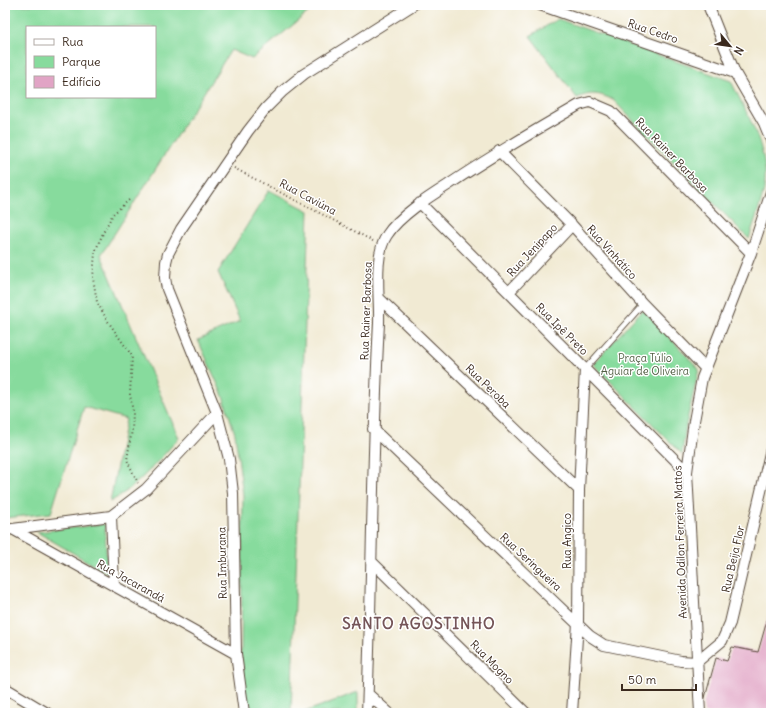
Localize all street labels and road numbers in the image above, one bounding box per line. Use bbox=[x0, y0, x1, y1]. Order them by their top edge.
street label: Rua Cedro bbox=[626, 16, 680, 46]
street label: Rua Rainer Barbosa bbox=[633, 115, 711, 195]
street label: Rua Caviúna bbox=[277, 176, 339, 218]
street label: Rua Jenipapo bbox=[504, 221, 560, 279]
street label: Rua Vinhático bbox=[584, 222, 640, 282]
street label: Rua Rainer Barbosa bbox=[357, 261, 375, 361]
street label: Rua Ipê Preto bbox=[533, 300, 591, 358]
street label: Rua Peroba bbox=[463, 361, 513, 411]
street label: Avenida Odilon Ferreira Mattos bbox=[670, 465, 690, 619]
street label: Rua Angico bbox=[560, 513, 574, 569]
street label: Rua Beija Flor bbox=[718, 524, 748, 594]
street label: Rua Imburana bbox=[214, 527, 230, 599]
street label: Rua Seringueira bbox=[497, 530, 565, 594]
street label: Rua Jacarandá bbox=[95, 557, 167, 605]
street label: Rua Mogno bbox=[467, 637, 517, 687]

